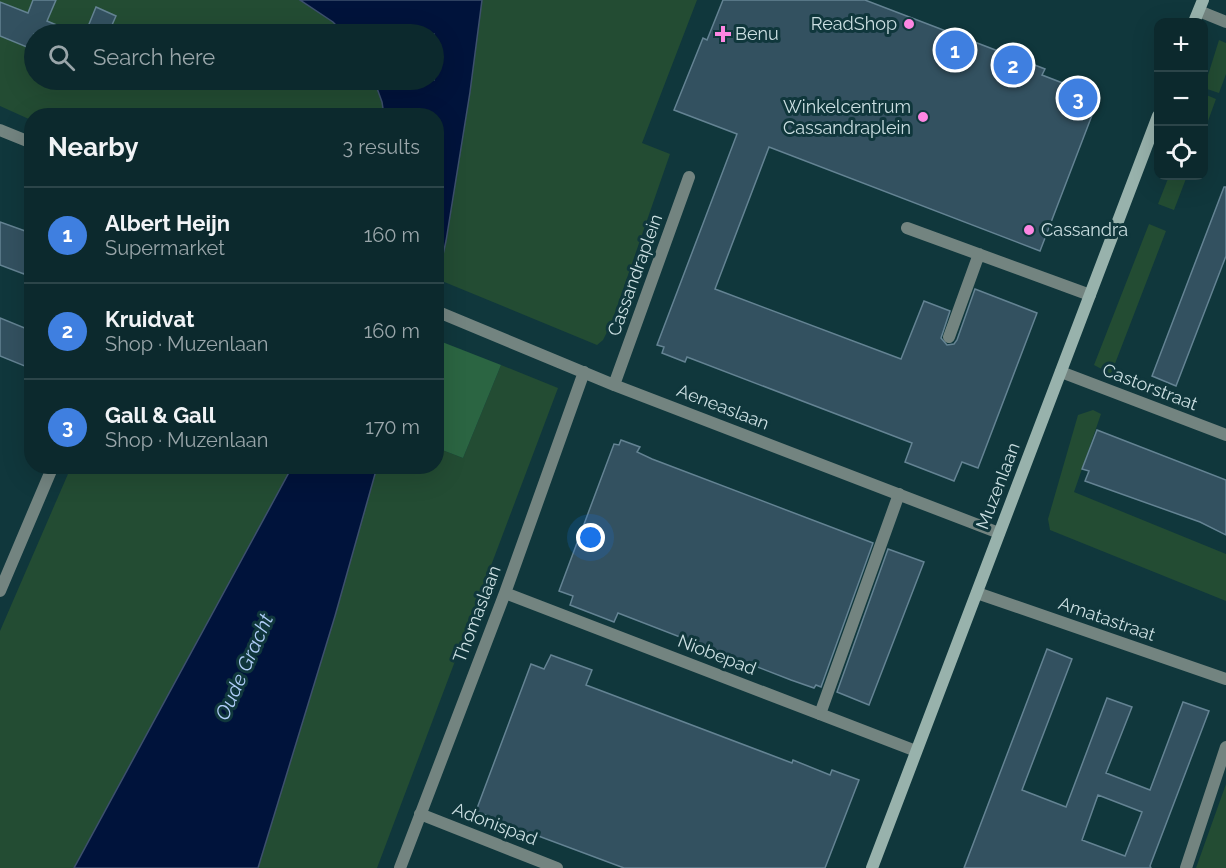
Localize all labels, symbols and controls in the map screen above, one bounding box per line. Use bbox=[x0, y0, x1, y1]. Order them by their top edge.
place label: ReadShop bbox=[811, 13, 897, 34]
marker: ReadShop bbox=[902, 17, 916, 31]
map controls bbox=[1154, 18, 1208, 180]
button: + bbox=[1154, 18, 1208, 72]
place label: Benu bbox=[735, 23, 779, 44]
search box bbox=[24, 24, 444, 90]
marker: Benu bbox=[716, 27, 730, 41]
pin: 1 bbox=[936, 28, 974, 72]
icon: search bbox=[45, 41, 78, 74]
pin: 2 bbox=[994, 42, 1032, 88]
text: Search here bbox=[93, 44, 215, 70]
button: − bbox=[1154, 72, 1208, 126]
pin: 3 bbox=[1058, 76, 1098, 120]
place label: Winkelcentrum Cassandraplein bbox=[783, 96, 911, 138]
marker: Winkelcentrum Cassandraplein bbox=[916, 110, 930, 124]
button: locate bbox=[1154, 126, 1208, 180]
text: Nearby bbox=[48, 132, 138, 162]
text: 3 results bbox=[342, 135, 420, 159]
text: Albert Heijn bbox=[105, 210, 230, 236]
street label: Cassandraplein bbox=[603, 211, 666, 339]
place label: Cassandra bbox=[1041, 219, 1128, 240]
text: 1 bbox=[63, 223, 72, 247]
text: 160 m bbox=[364, 223, 420, 247]
marker: Cassandra bbox=[1022, 223, 1036, 237]
text: Supermarket bbox=[105, 236, 225, 260]
text: Kruidvat bbox=[105, 306, 194, 332]
text: 2 bbox=[62, 319, 73, 343]
text: 160 m bbox=[364, 319, 420, 343]
text: Shop · Muzenlaan bbox=[105, 332, 268, 356]
street label: Castorstraat bbox=[1100, 359, 1201, 414]
street label: Aeneaslaan bbox=[674, 379, 772, 434]
text: Gall & Gall bbox=[105, 402, 216, 428]
text: 3 bbox=[62, 415, 73, 439]
text: 170 m bbox=[365, 415, 420, 439]
text: Shop · Muzenlaan bbox=[105, 428, 268, 452]
street label: Muzenlaan bbox=[971, 439, 1024, 532]
your location bbox=[576, 523, 605, 552]
street label: Thomaslaan bbox=[448, 562, 505, 665]
street label: Amatastraat bbox=[1056, 592, 1158, 645]
water label: Oude Gracht bbox=[210, 610, 278, 724]
street label: Niobepad bbox=[675, 630, 759, 679]
street label: Adonispad bbox=[450, 798, 541, 849]

